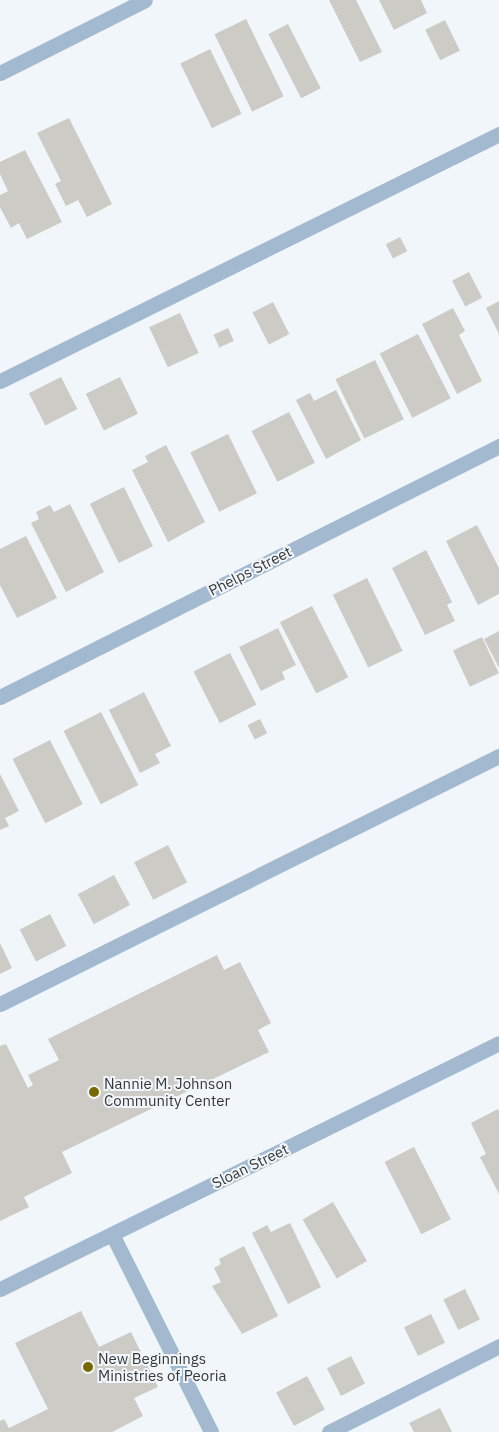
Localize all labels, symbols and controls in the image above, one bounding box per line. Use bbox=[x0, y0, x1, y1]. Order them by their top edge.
street label: Phelps Street bbox=[206, 542, 294, 600]
place label: Nannie M. Johnson Community Center bbox=[104, 1074, 232, 1109]
marker: Nannie M. Johnson Community Center bbox=[88, 1086, 100, 1098]
street label: Sloan Street bbox=[209, 1140, 291, 1192]
place label: New Beginnings Ministries of Peoria bbox=[98, 1349, 226, 1384]
marker: New Beginnings Ministries of Peoria bbox=[82, 1361, 94, 1373]

